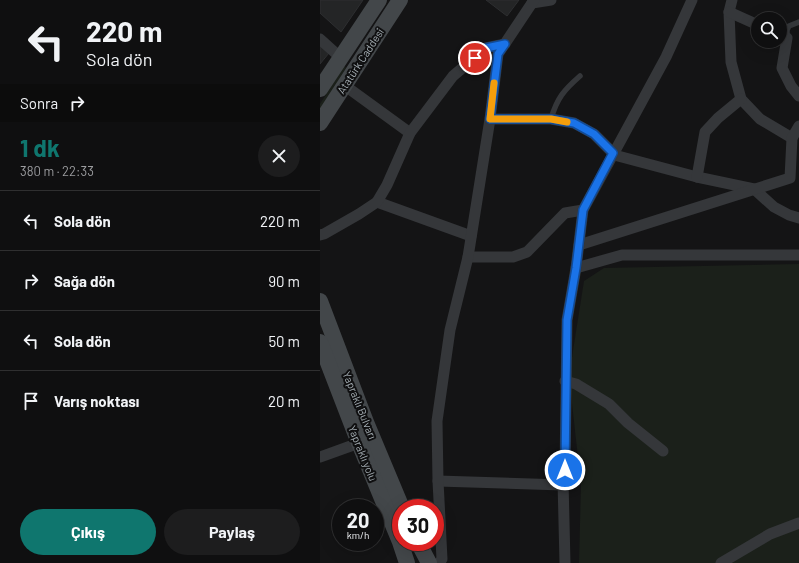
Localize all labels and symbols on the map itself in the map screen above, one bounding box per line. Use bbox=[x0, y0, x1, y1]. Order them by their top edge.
street label: Atatürk Caddesi bbox=[334, 26, 386, 96]
pin bbox=[458, 41, 492, 75]
street label: Yapraklı Bulvarı bbox=[341, 369, 379, 441]
street label: Yapraklı yolu bbox=[346, 423, 380, 483]
position arrow bbox=[544, 449, 586, 491]
speed limit sign: 30 bbox=[392, 499, 444, 551]

